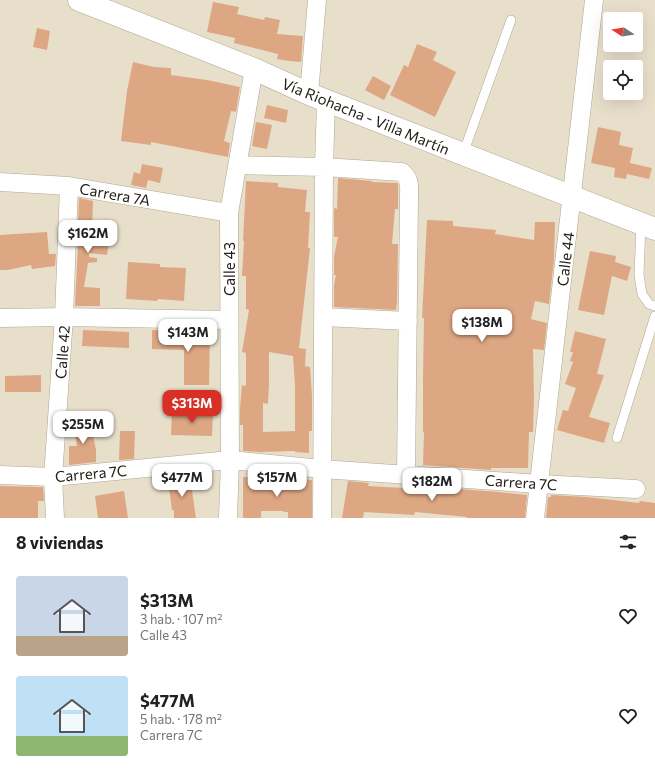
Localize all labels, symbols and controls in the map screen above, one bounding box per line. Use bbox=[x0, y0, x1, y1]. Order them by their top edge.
north arrow bbox=[603, 12, 643, 52]
map controls bbox=[603, 12, 643, 100]
button: locate bbox=[603, 60, 643, 100]
street label: Vía Riohacha - Villa Martín bbox=[280, 74, 452, 158]
street label: Carrera 7A bbox=[78, 179, 152, 209]
pin: $162M bbox=[60, 220, 116, 254]
text: $162M bbox=[67, 225, 109, 241]
street label: Calle 44 bbox=[553, 231, 577, 287]
street label: Calle 43 bbox=[220, 242, 238, 296]
pin: $138M bbox=[454, 309, 510, 343]
text: $138M bbox=[461, 314, 503, 330]
pin: $143M bbox=[160, 319, 216, 353]
text: $143M bbox=[167, 324, 209, 340]
street label: Calle 42 bbox=[51, 325, 73, 379]
pin: $313M bbox=[164, 390, 220, 424]
text: $313M bbox=[171, 395, 213, 411]
pin: $255M bbox=[55, 411, 111, 445]
text: $255M bbox=[62, 416, 104, 432]
street label: Carrera 7C bbox=[54, 461, 128, 485]
pin: $477M bbox=[154, 464, 210, 498]
pin: $157M bbox=[249, 464, 305, 498]
pin: $182M bbox=[404, 468, 460, 502]
text: $477M bbox=[161, 469, 203, 485]
text: $157M bbox=[257, 469, 297, 485]
street label: Carrera 7C bbox=[484, 470, 558, 494]
text: $182M bbox=[411, 473, 453, 489]
icon: filters bbox=[617, 531, 639, 553]
text: 8 viviendas bbox=[16, 532, 103, 553]
text: $313M bbox=[140, 590, 194, 611]
icon: home bbox=[48, 592, 96, 640]
icon: heart bbox=[617, 605, 639, 627]
text: 3 hab. · 107 m² bbox=[140, 611, 223, 627]
text: Calle 43 bbox=[140, 627, 187, 643]
text: $477M bbox=[140, 690, 195, 711]
icon: home bbox=[48, 692, 96, 740]
icon: heart bbox=[617, 705, 639, 727]
text: 5 hab. · 178 m² bbox=[140, 711, 222, 727]
text: Carrera 7C bbox=[140, 727, 203, 743]

